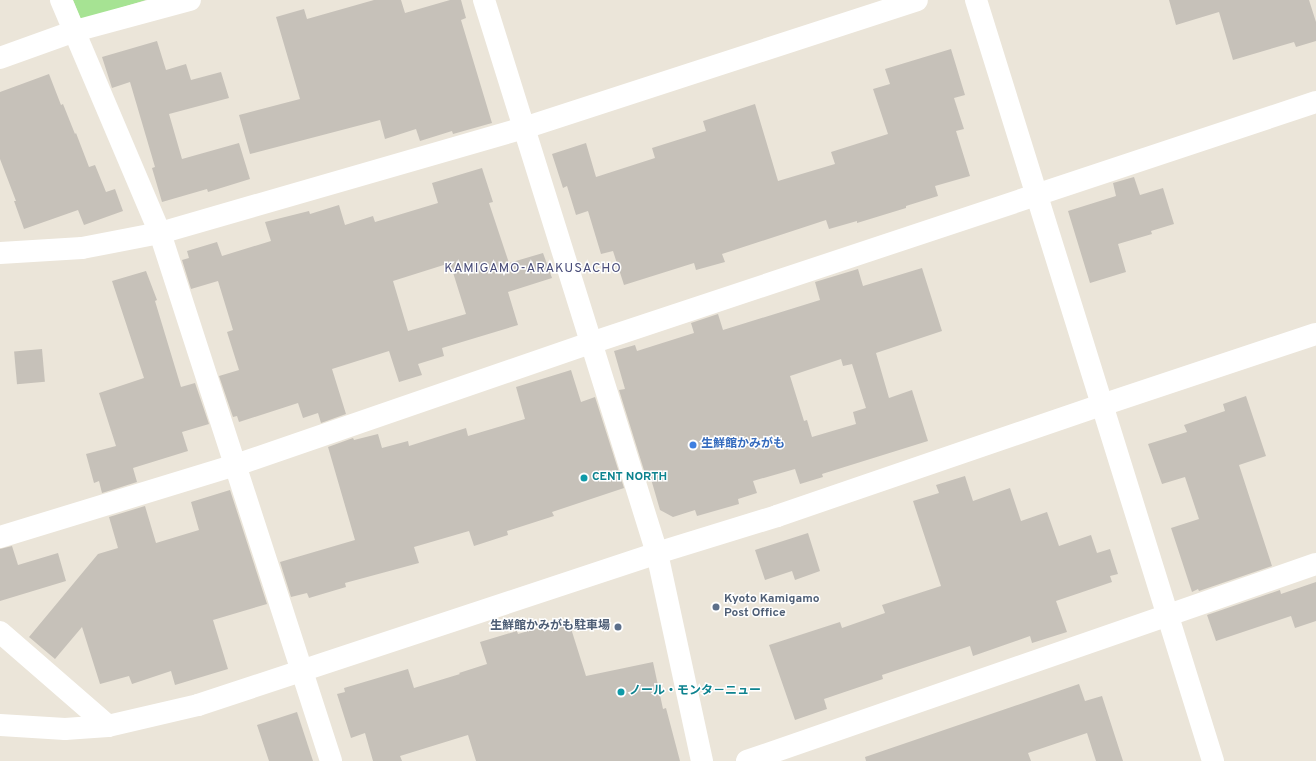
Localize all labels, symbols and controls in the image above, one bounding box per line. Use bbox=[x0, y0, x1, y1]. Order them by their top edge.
district label: KAMIGAMO-ARAKUSACHO bbox=[444, 261, 622, 277]
place label: 生鮮館かみがも bbox=[701, 438, 785, 452]
marker: 生鮮館かみがも bbox=[688, 440, 698, 450]
place label: CENT NORTH bbox=[592, 471, 667, 485]
marker: CENT NORTH bbox=[579, 473, 589, 483]
place label: Kyoto Kamigamo Post Office bbox=[724, 593, 820, 621]
marker: Kyoto Kamigamo Post Office bbox=[711, 602, 721, 612]
place label: 生鮮館かみがも駐車場 bbox=[490, 620, 610, 634]
marker: 生鮮館かみがも駐車場 bbox=[613, 622, 623, 632]
place label: ノール・モンタ－ニュー bbox=[629, 685, 761, 699]
marker: ノール・モンタ－ニュー bbox=[616, 687, 626, 697]

